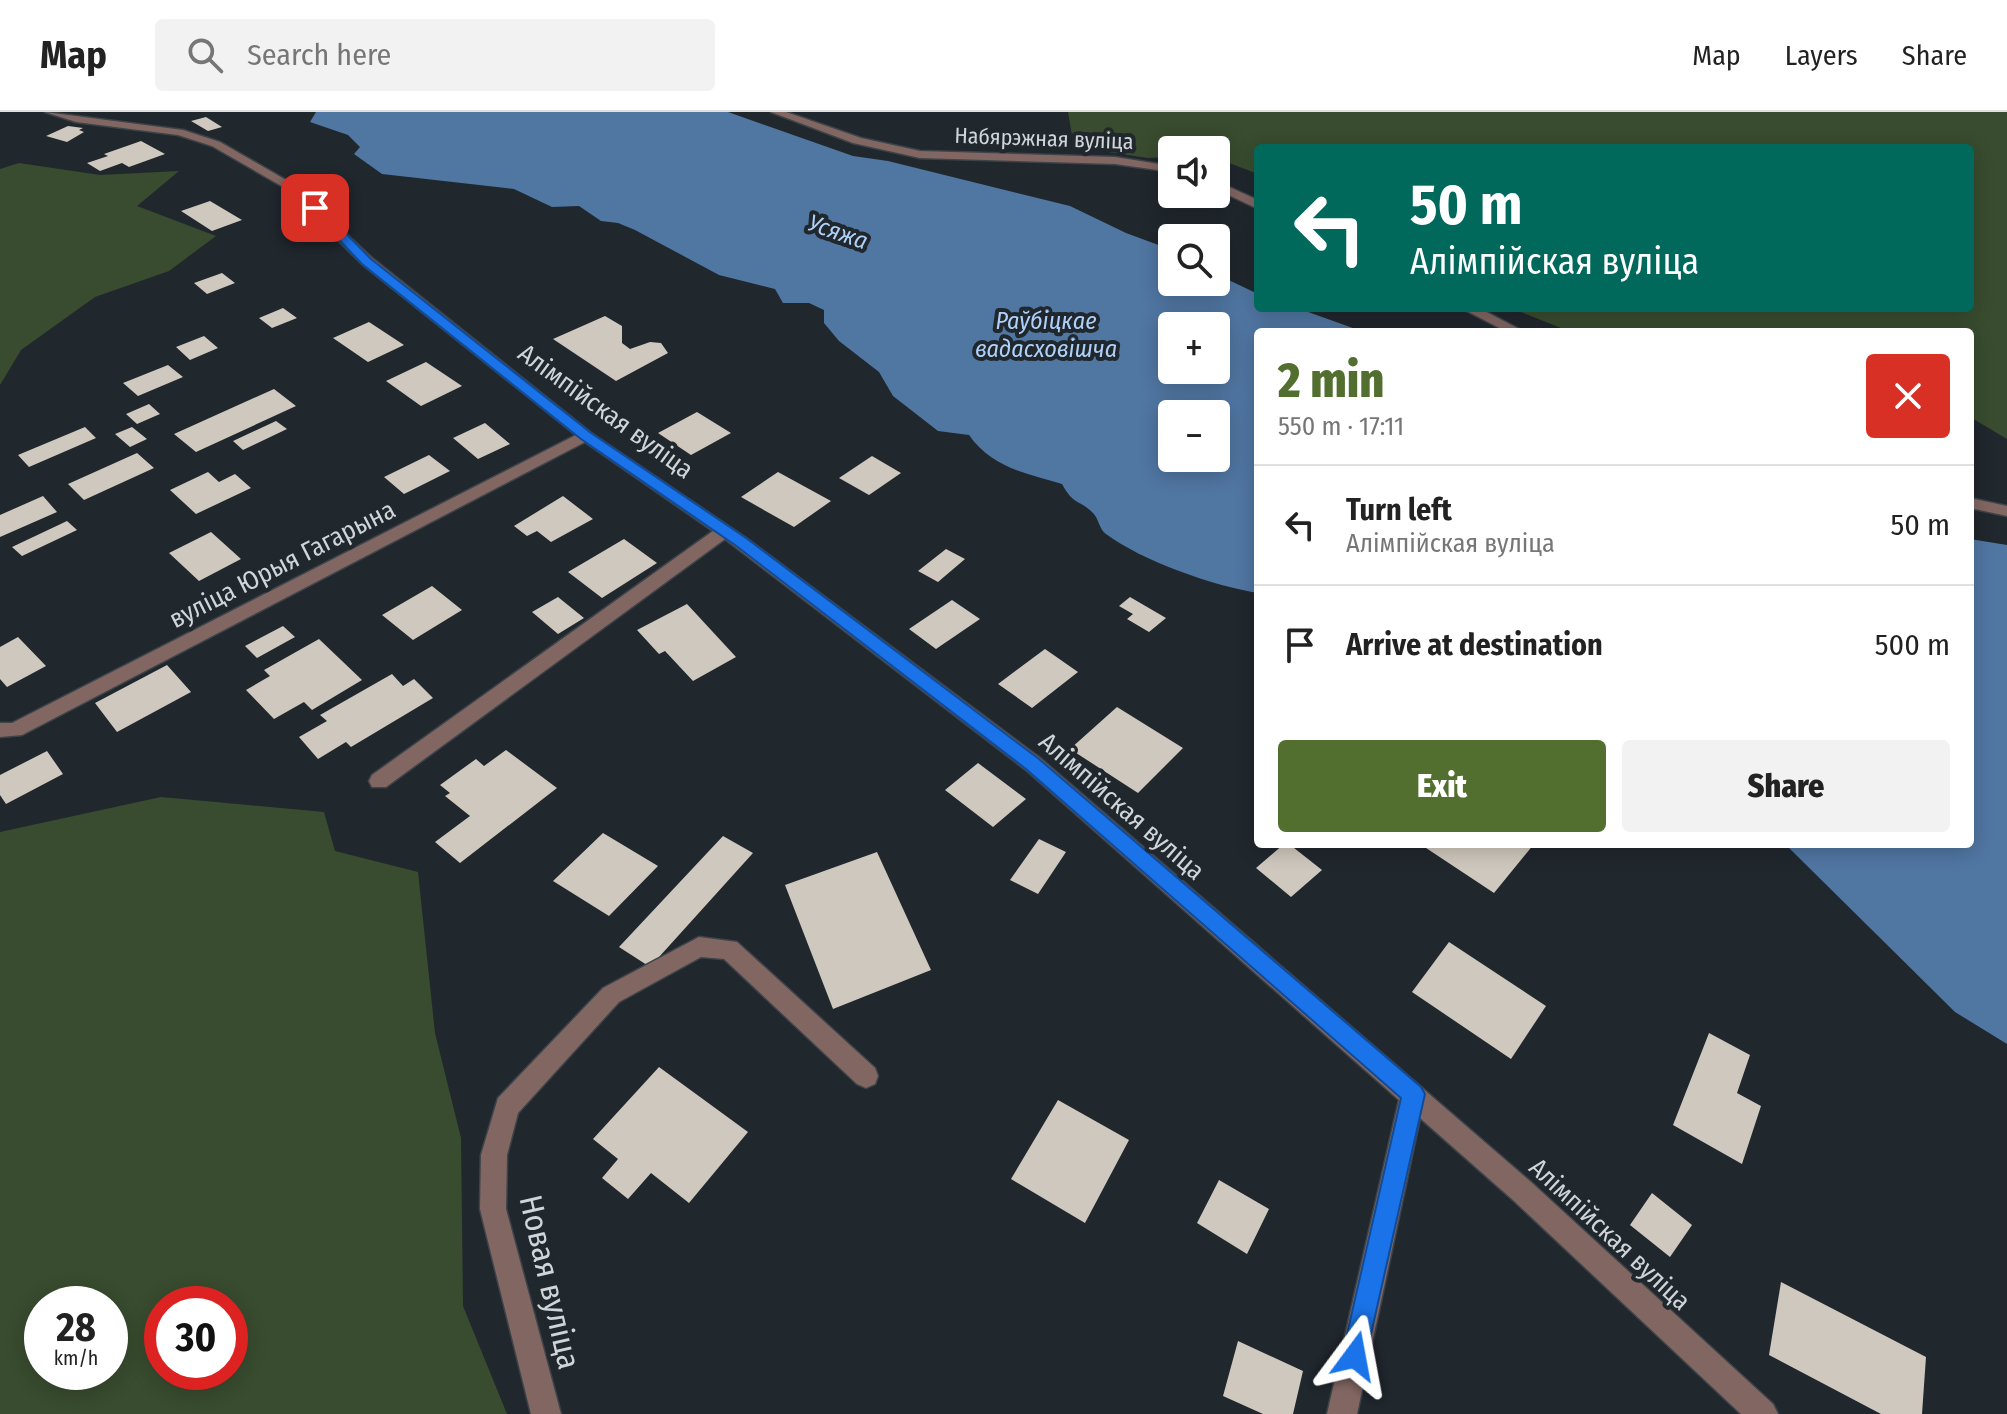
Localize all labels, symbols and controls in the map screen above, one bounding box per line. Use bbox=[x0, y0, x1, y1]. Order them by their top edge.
search box bbox=[155, 19, 715, 91]
text: Map bbox=[40, 32, 107, 78]
icon: search bbox=[183, 33, 227, 77]
text: Search here bbox=[247, 37, 391, 73]
text: Map bbox=[1692, 39, 1741, 72]
text: Layers bbox=[1785, 39, 1858, 72]
text: Share bbox=[1902, 39, 1967, 72]
street label: Набярэжная вуліца bbox=[954, 122, 1134, 155]
map controls bbox=[1158, 136, 1230, 472]
button: sound bbox=[1158, 136, 1230, 208]
text: 50 m bbox=[1410, 172, 1522, 239]
pin bbox=[281, 174, 349, 242]
icon: left bbox=[1278, 176, 1382, 280]
icon: arrive bbox=[293, 186, 337, 230]
water label: Усяжа bbox=[804, 209, 872, 255]
button: search bbox=[1158, 224, 1230, 296]
text: Алімпійская вуліца bbox=[1410, 240, 1699, 284]
water label: Раўбіцкае вадасховішча bbox=[975, 307, 1117, 363]
button: + bbox=[1158, 312, 1230, 384]
street label: Алімпійская вуліца bbox=[512, 337, 699, 485]
text: 2 min bbox=[1278, 352, 1384, 410]
button: close bbox=[1866, 354, 1950, 438]
button: − bbox=[1158, 400, 1230, 472]
text: 550 m · 17:11 bbox=[1278, 411, 1404, 442]
text: Turn left bbox=[1346, 492, 1452, 528]
street label: вуліца Юрыя Гагарына bbox=[164, 494, 400, 635]
icon: left bbox=[1278, 503, 1322, 547]
text: 50 m bbox=[1890, 507, 1950, 543]
text: Алімпійская вуліца bbox=[1346, 528, 1555, 559]
icon: arrive bbox=[1278, 623, 1322, 667]
text: Arrive at destination bbox=[1346, 627, 1603, 663]
text: 500 m bbox=[1875, 627, 1950, 663]
street label: Алімпійская вуліца bbox=[1033, 726, 1211, 887]
button: Exit bbox=[1278, 740, 1606, 832]
button: Share bbox=[1622, 740, 1950, 832]
street label: Алімпійская вуліца bbox=[1523, 1152, 1697, 1317]
street label: Новая вуліца bbox=[511, 1191, 589, 1373]
speed limit sign: 30 bbox=[144, 1286, 248, 1390]
text: 28 bbox=[56, 1304, 96, 1352]
position arrow bbox=[1313, 1314, 1397, 1398]
text: km/h bbox=[54, 1346, 98, 1370]

